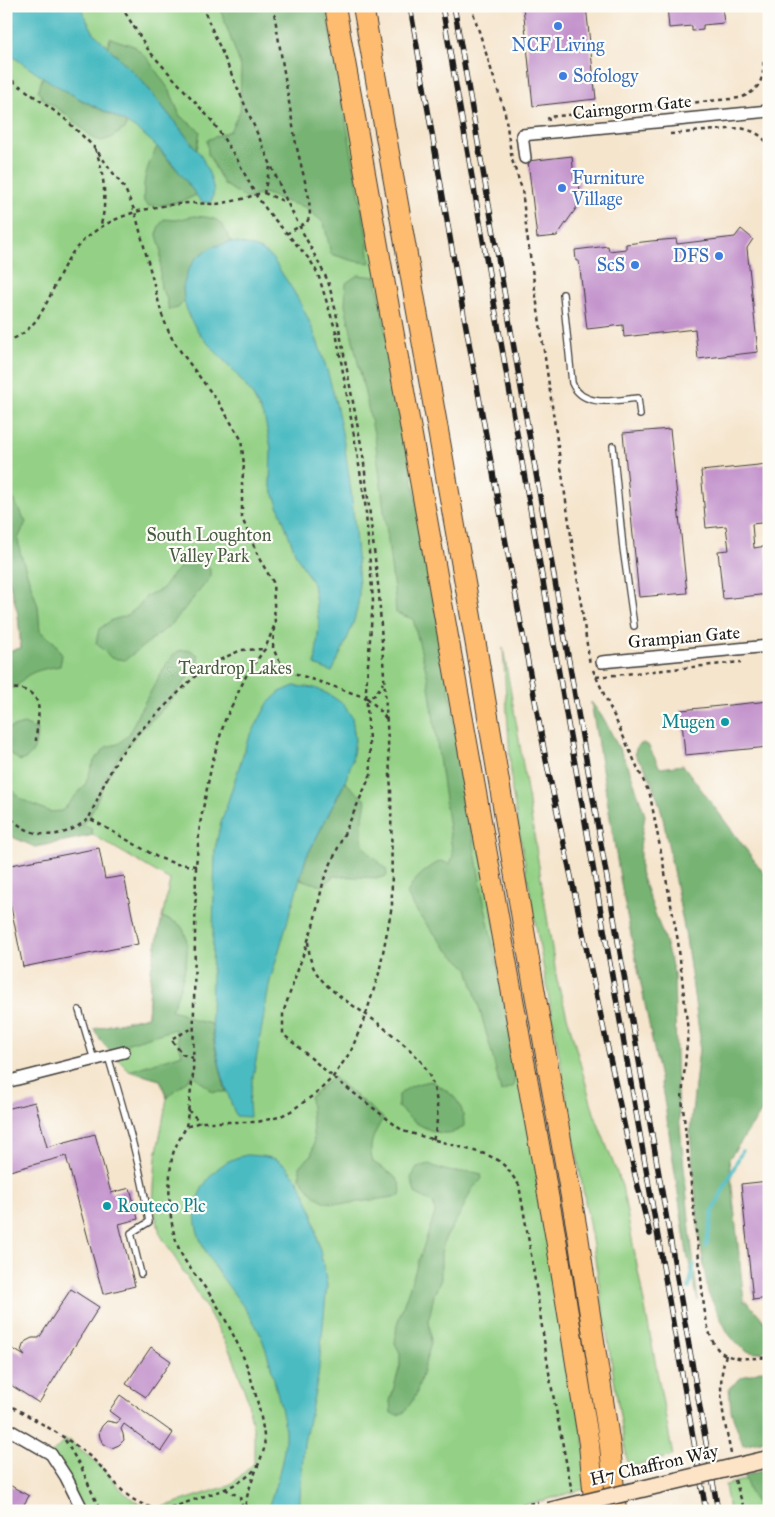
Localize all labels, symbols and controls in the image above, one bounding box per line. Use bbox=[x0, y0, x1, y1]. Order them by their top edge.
marker: NCF Living bbox=[552, 20, 564, 32]
place label: NCF Living bbox=[512, 34, 605, 57]
place label: Sofology bbox=[573, 65, 639, 88]
marker: Sofology bbox=[557, 70, 569, 82]
street label: Cairngorm Gate bbox=[572, 90, 693, 125]
place label: Furniture Village bbox=[571, 167, 645, 211]
marker: Furniture Village bbox=[556, 182, 568, 194]
place label: DFS bbox=[673, 245, 709, 267]
marker: DFS bbox=[713, 250, 725, 262]
place label: ScS bbox=[597, 254, 625, 276]
marker: ScS bbox=[629, 259, 641, 271]
park label: South Loughton Valley Park bbox=[146, 524, 272, 567]
street label: Grampian Gate bbox=[627, 621, 741, 653]
park label: Teardrop Lakes bbox=[178, 657, 292, 679]
place label: Mugen bbox=[661, 711, 715, 734]
marker: Mugen bbox=[719, 716, 731, 728]
place label: Routeco Plc bbox=[117, 1195, 206, 1217]
marker: Routeco Plc bbox=[101, 1200, 113, 1212]
street label: H7 Chaffron Way bbox=[588, 1439, 721, 1490]

